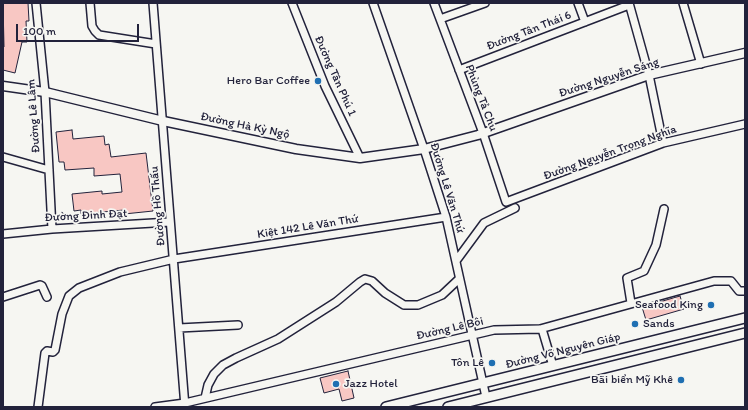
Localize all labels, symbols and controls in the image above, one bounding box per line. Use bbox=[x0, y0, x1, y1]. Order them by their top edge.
street label: Đường Tân Thái 6 bbox=[484, 8, 574, 54]
scale bar bbox=[18, 16, 141, 42]
text: 100 m bbox=[23, 24, 56, 38]
street label: Đường Tân Phú 1 bbox=[311, 34, 359, 118]
street label: Đường Nguyễn Sáng bbox=[557, 55, 661, 101]
street label: Phùng Tả Chu bbox=[462, 63, 500, 133]
place label: Hero Bar Coffee bbox=[227, 74, 310, 88]
marker: Hero Bar Coffee bbox=[313, 76, 323, 86]
street label: Đường Lê Lâm bbox=[24, 79, 44, 153]
street label: Đường Hà Kỳ Ngộ bbox=[199, 110, 291, 142]
street label: Đường Nguyễn Trọng Nghĩa bbox=[542, 122, 678, 184]
street label: Đường Lê Văn Thứ bbox=[426, 141, 468, 235]
street label: Đường Hồ Thấu bbox=[147, 165, 169, 247]
street label: Đường Đinh Đạt bbox=[44, 207, 128, 225]
street label: Kiệt 142 Lê Văn Thứ bbox=[256, 212, 360, 242]
place label: Seafood King bbox=[635, 298, 703, 312]
marker: Seafood King bbox=[706, 300, 716, 310]
street label: Đường Lê Bôi bbox=[415, 314, 485, 344]
place label: Sands bbox=[643, 317, 675, 331]
marker: Sands bbox=[630, 319, 640, 329]
street label: Đường Võ Nguyên Giáp bbox=[504, 330, 622, 372]
place label: Tôn Lê bbox=[451, 356, 484, 370]
marker: Tôn Lê bbox=[487, 358, 497, 368]
place label: Bãi biển Mỹ Khê bbox=[591, 373, 673, 387]
marker: Bãi biển Mỹ Khê bbox=[676, 375, 686, 385]
place label: Jazz Hotel bbox=[344, 377, 398, 391]
marker: Jazz Hotel bbox=[331, 379, 341, 389]

